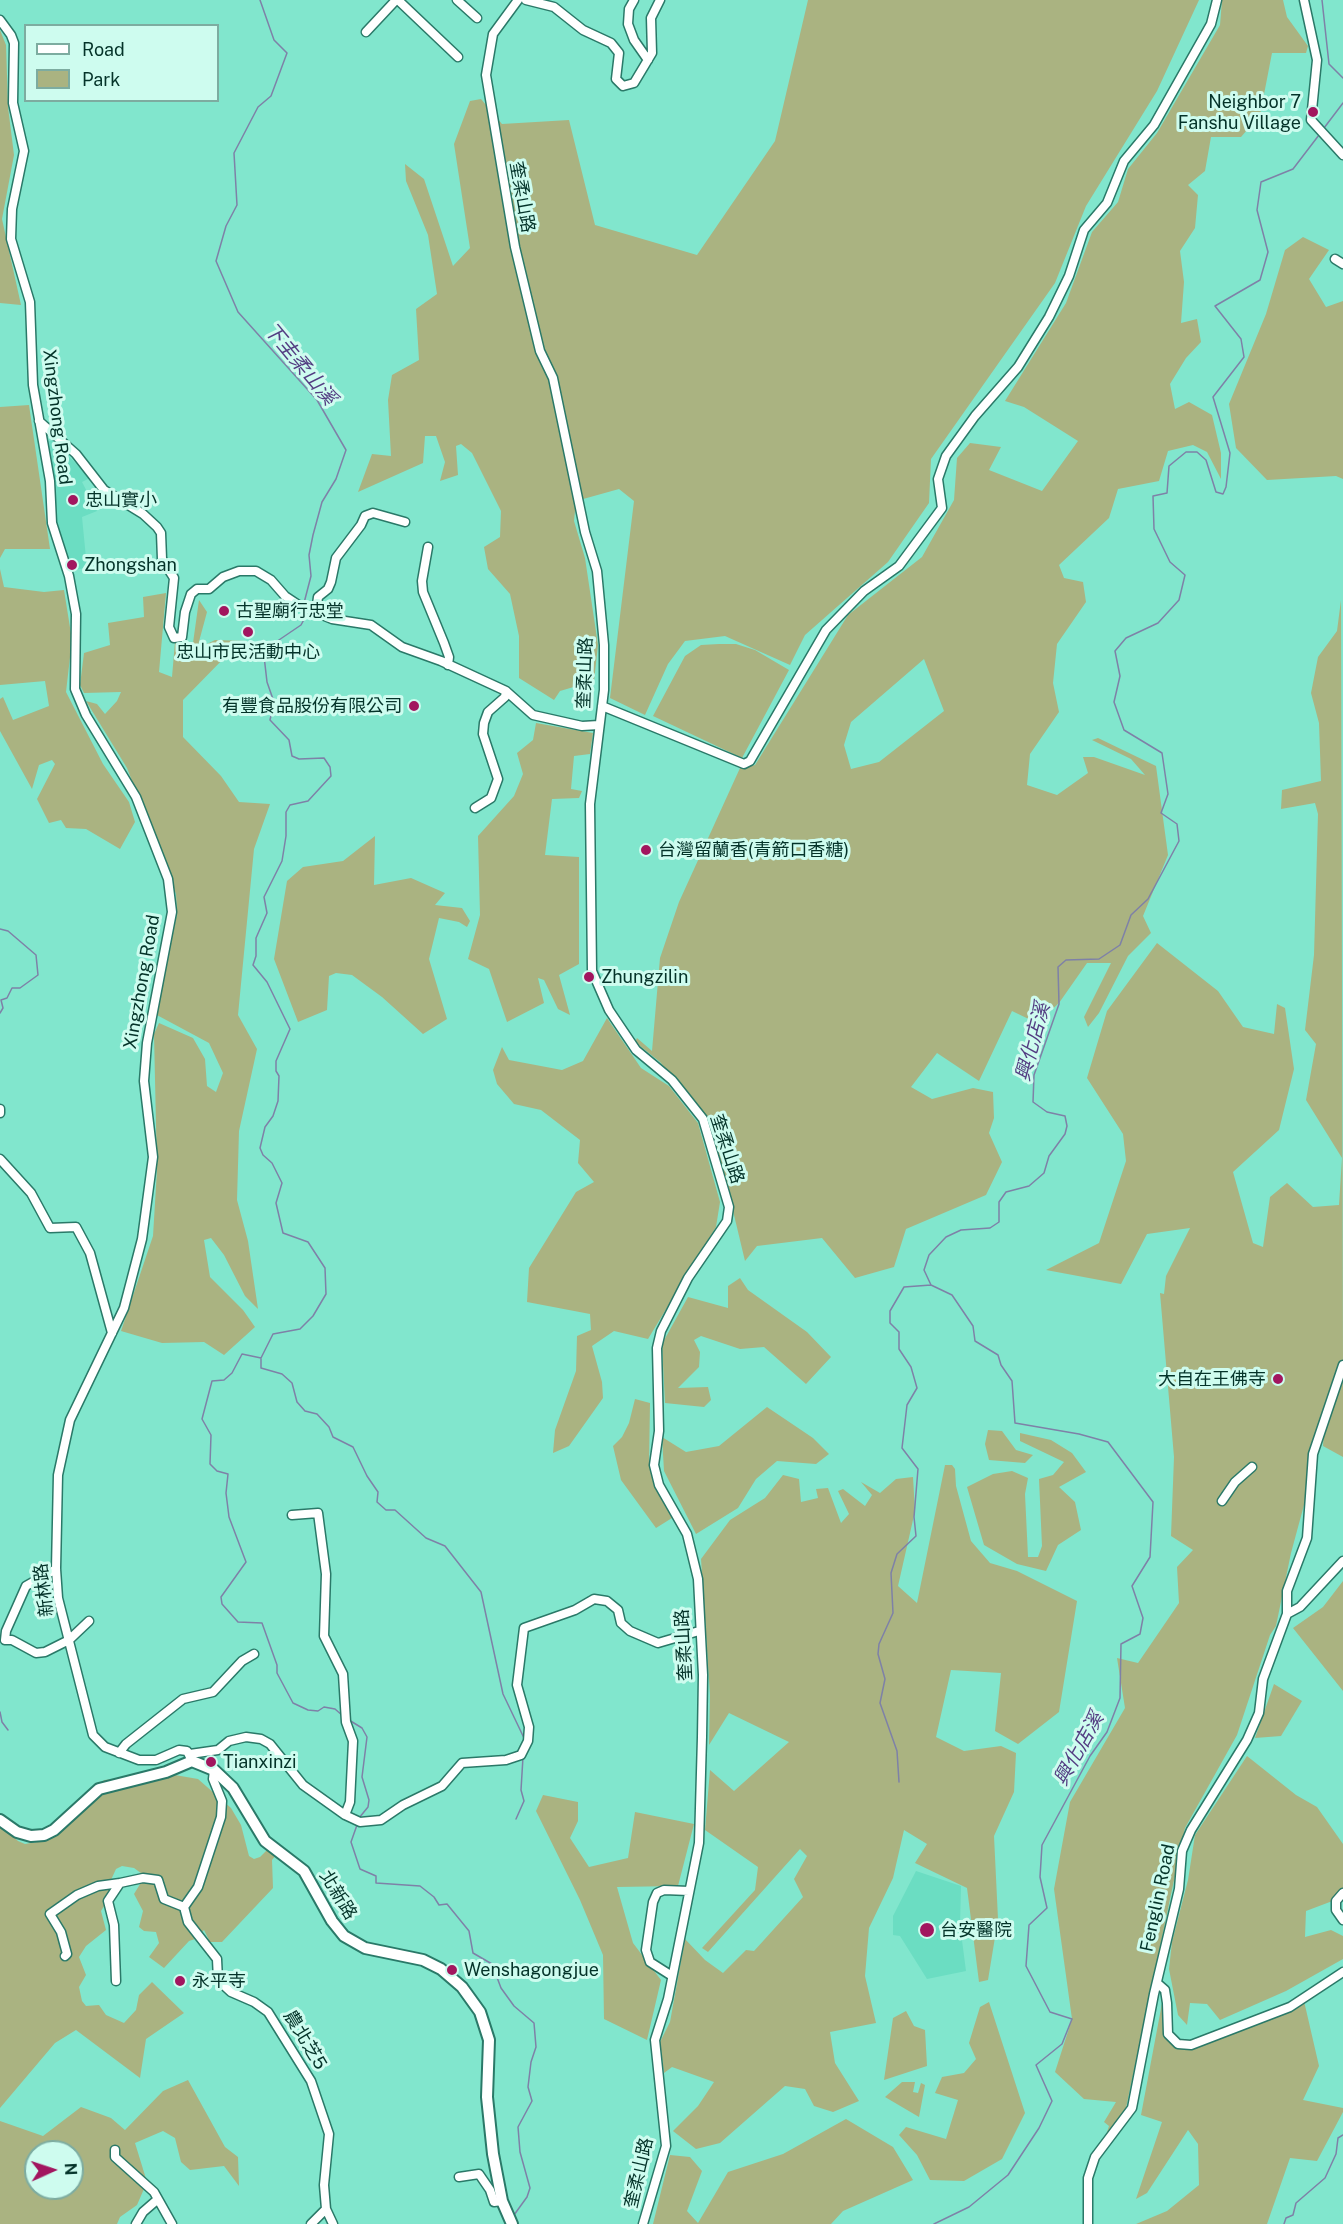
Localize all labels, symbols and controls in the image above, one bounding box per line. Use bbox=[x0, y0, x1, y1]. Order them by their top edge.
legend bbox=[24, 24, 219, 102]
text: Road bbox=[82, 39, 125, 60]
text: Park bbox=[82, 69, 120, 90]
place label: Neighbor 7 Fanshu Village bbox=[1178, 91, 1301, 134]
marker: Neighbor 7 Fanshu Village bbox=[1306, 105, 1320, 119]
street label: 奎柔山路 bbox=[505, 160, 539, 234]
water label: 下圭柔山溪 bbox=[259, 318, 341, 410]
street label: Xingzhong Road bbox=[38, 348, 76, 486]
place label: 忠山實小 bbox=[85, 489, 157, 511]
marker: 忠山實小 bbox=[66, 493, 80, 507]
place label: Zhongshan bbox=[84, 554, 177, 576]
marker: Zhongshan bbox=[65, 558, 79, 572]
place label: 古聖廟行忠堂 bbox=[236, 600, 344, 622]
marker: 古聖廟行忠堂 bbox=[217, 604, 231, 618]
marker: 忠山市民活動中心 bbox=[241, 625, 255, 639]
street label: 奎柔山路 bbox=[573, 637, 597, 709]
place label: 忠山市民活動中心 bbox=[176, 641, 320, 663]
place label: 有豐食品股份有限公司 bbox=[222, 695, 402, 717]
marker: 有豐食品股份有限公司 bbox=[407, 699, 421, 713]
place label: 台灣留蘭香(青箭口香糖) bbox=[658, 839, 849, 861]
marker: 台灣留蘭香(青箭口香糖) bbox=[639, 843, 653, 857]
street label: Xingzhong Road bbox=[120, 913, 164, 1051]
place label: Zhungzilin bbox=[601, 966, 688, 988]
marker: Zhungzilin bbox=[582, 970, 596, 984]
water label: 興化店溪 bbox=[1011, 1000, 1055, 1084]
street label: 奎柔山路 bbox=[706, 1111, 748, 1187]
place label: 大自在王佛寺 bbox=[1158, 1368, 1266, 1390]
marker: 大自在王佛寺 bbox=[1271, 1372, 1285, 1386]
street label: 新林路 bbox=[30, 1562, 58, 1618]
street label: 奎柔山路 bbox=[671, 1608, 697, 1682]
water label: 興化店溪 bbox=[1049, 1708, 1109, 1790]
place label: Tianxinzi bbox=[223, 1751, 296, 1773]
marker: Tianxinzi bbox=[204, 1755, 218, 1769]
street label: Fenglin Road bbox=[1136, 1842, 1180, 1954]
street label: 北新路 bbox=[315, 1866, 361, 1924]
place label: 台安醫院 bbox=[940, 1919, 1012, 1941]
marker: 台安醫院 bbox=[918, 1921, 936, 1939]
place label: Wenshagongjue bbox=[464, 1959, 599, 1981]
marker: Wenshagongjue bbox=[445, 1963, 459, 1977]
place label: 永平寺 bbox=[192, 1970, 246, 1992]
marker: 永平寺 bbox=[173, 1974, 187, 1988]
street label: 農北芝5 bbox=[279, 2006, 331, 2074]
street label: 奎柔山路 bbox=[620, 2135, 658, 2211]
north arrow bbox=[24, 2140, 84, 2200]
text: N bbox=[61, 2162, 80, 2176]

